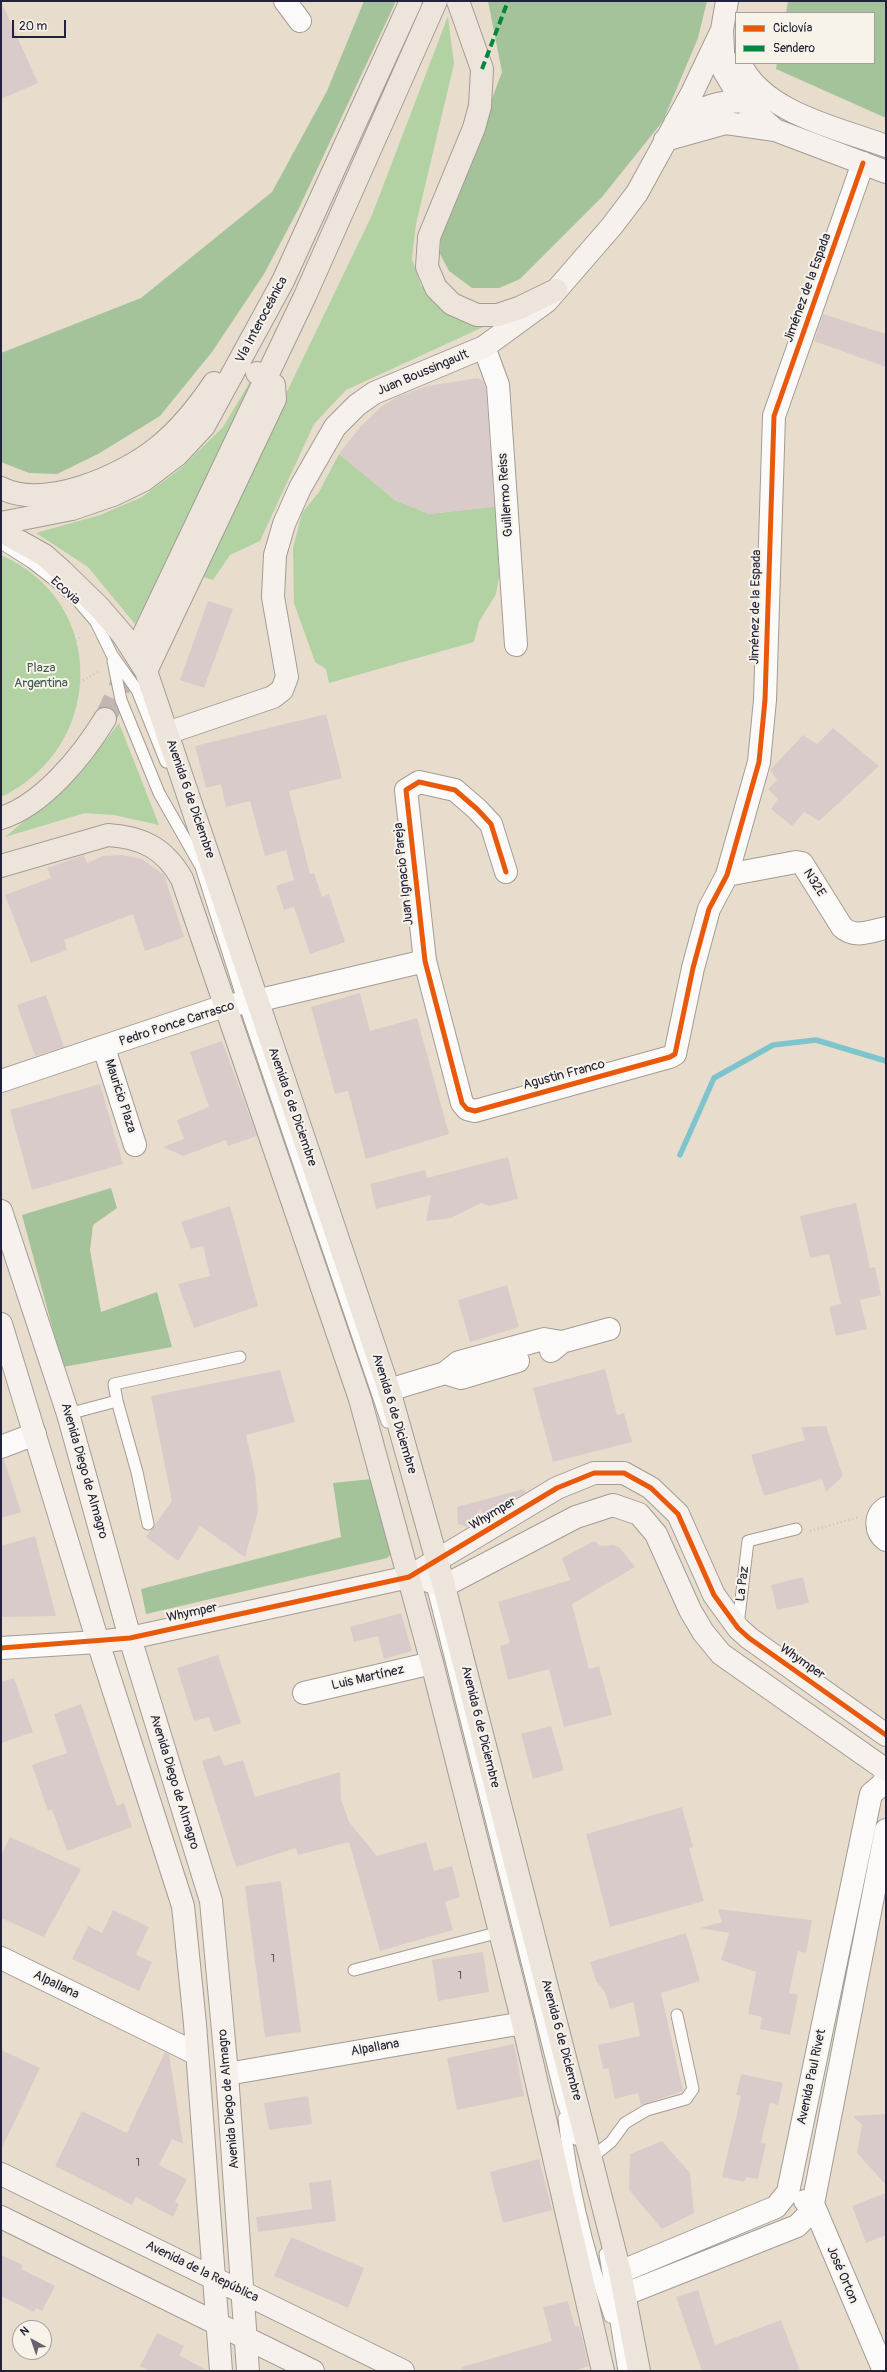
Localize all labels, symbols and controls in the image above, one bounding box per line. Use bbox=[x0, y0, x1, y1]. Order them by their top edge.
scale bar bbox=[14, 12, 68, 38]
legend bbox=[735, 12, 875, 64]
text: 20 m bbox=[19, 19, 47, 34]
text: Ciclovía bbox=[773, 21, 812, 36]
text: Sendero bbox=[773, 41, 815, 56]
street label: Jiménez de la Espada bbox=[781, 231, 835, 345]
street label: Vía Interoceánica bbox=[233, 274, 291, 366]
street label: Juan Boussingault bbox=[375, 347, 471, 399]
street label: Guillermo Reiss bbox=[495, 453, 517, 537]
street label: Jiménez de la Espada bbox=[747, 549, 765, 665]
street label: Ecovia bbox=[47, 574, 83, 608]
park label: Plaza Argentina bbox=[14, 661, 68, 692]
street label: Avenida 6 de Diciembre bbox=[162, 737, 218, 861]
street label: Juan Ignacio Pareja bbox=[391, 822, 417, 926]
street label: N32E bbox=[799, 866, 829, 900]
street label: Pedro Ponce Carrasco bbox=[117, 998, 237, 1050]
street label: Avenida 6 de Diciembre bbox=[264, 1045, 320, 1169]
street label: Mauricio Plaza bbox=[101, 1057, 139, 1135]
street label: Agustin Franco bbox=[521, 1057, 607, 1093]
street label: Avenida 6 de Diciembre bbox=[368, 1352, 420, 1476]
street label: Avenida Diego de Almagro bbox=[57, 1401, 111, 1541]
street label: Whymper bbox=[467, 1494, 519, 1534]
street label: La Paz bbox=[733, 1565, 753, 1603]
street label: Whymper bbox=[165, 1600, 219, 1626]
street label: Whymper bbox=[776, 1641, 828, 1683]
street label: Luis Martínez bbox=[330, 1662, 406, 1694]
street label: Avenida 6 de Diciembre bbox=[457, 1664, 503, 1790]
street label: Avenida Diego de Almagro bbox=[146, 1713, 202, 1851]
house number: 1 bbox=[271, 1952, 275, 1966]
street label: Alpallana bbox=[31, 1967, 81, 2003]
house number: 1 bbox=[458, 1969, 462, 1983]
street label: Avenida 6 de Diciembre bbox=[537, 1978, 585, 2102]
street label: Avenida Diego de Almagro bbox=[215, 2028, 243, 2170]
street label: Avenida Paul Rivet bbox=[794, 2028, 830, 2126]
street label: Alpallana bbox=[350, 2036, 400, 2060]
house number: 1 bbox=[136, 2156, 140, 2170]
street label: Avenida de la República bbox=[143, 2238, 261, 2306]
street label: José Orton bbox=[823, 2244, 861, 2306]
north arrow bbox=[12, 2320, 52, 2360]
text: N bbox=[18, 2324, 32, 2339]

